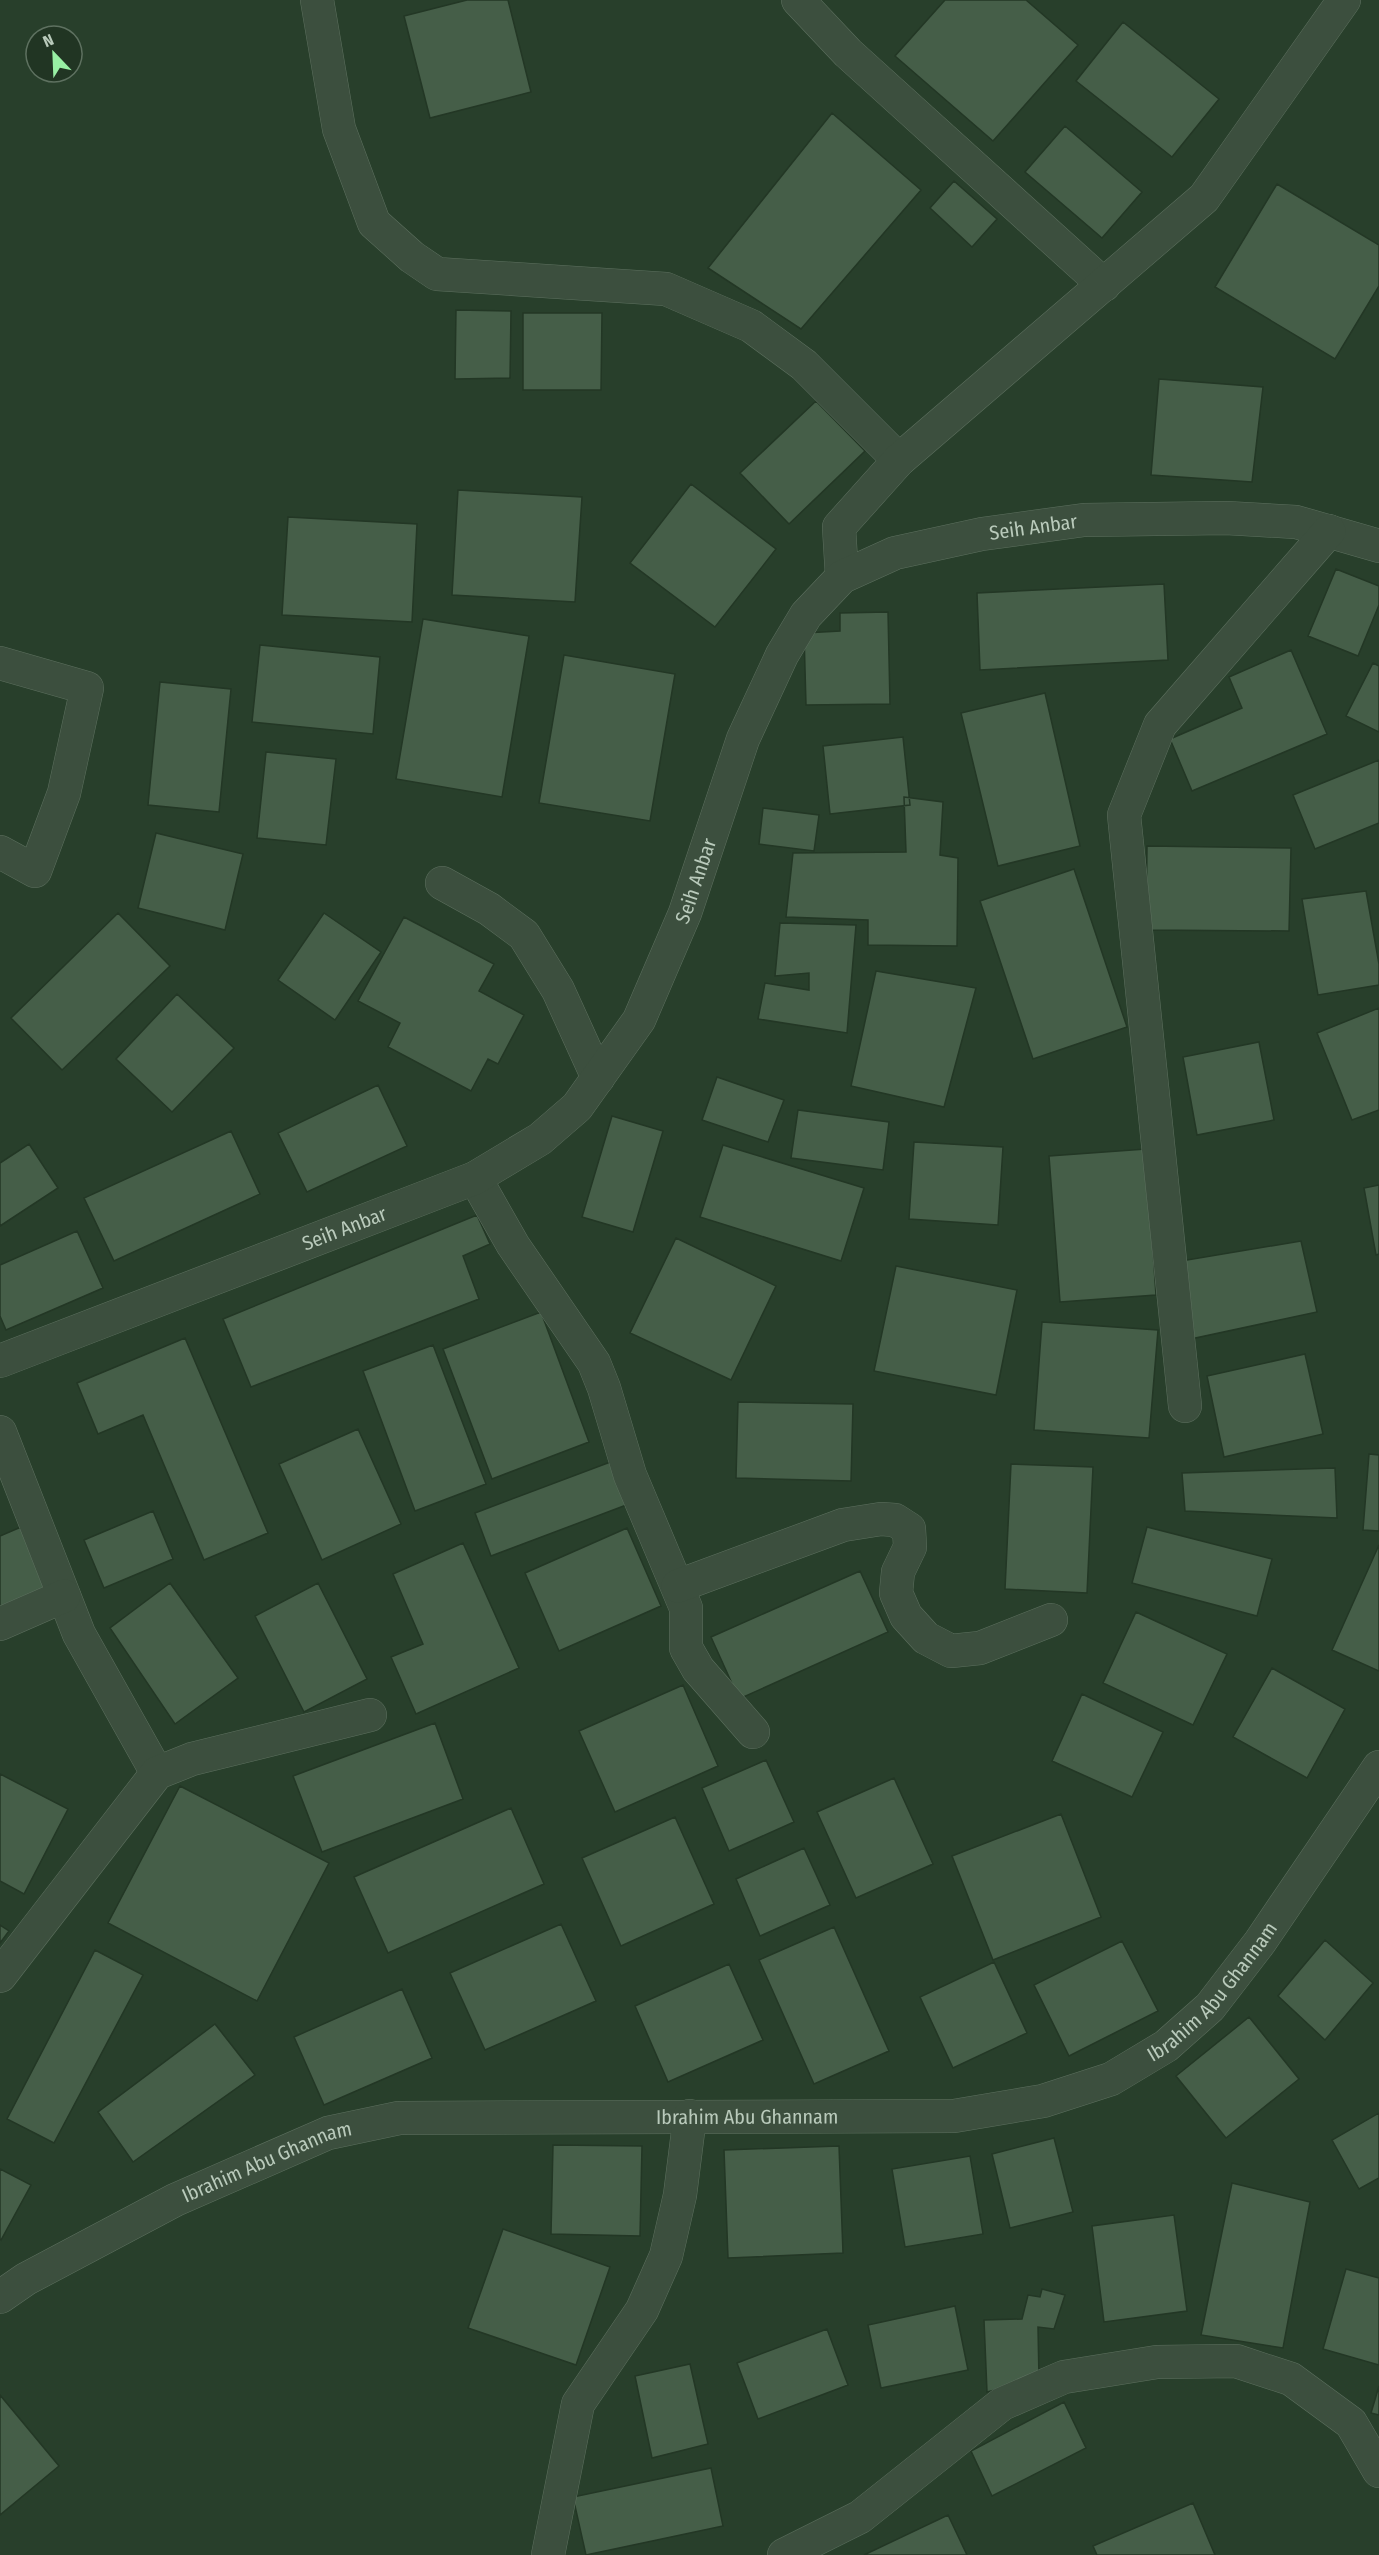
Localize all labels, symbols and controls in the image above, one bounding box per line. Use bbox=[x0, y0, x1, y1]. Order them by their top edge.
north arrow bbox=[24, 24, 84, 84]
text: N bbox=[40, 30, 56, 51]
street label: Seih Anbar bbox=[988, 509, 1079, 545]
street label: Seih Anbar bbox=[670, 835, 721, 927]
street label: Seih Anbar bbox=[299, 1201, 390, 1255]
street label: Ibrahim Abu Ghannam bbox=[1143, 1917, 1282, 2067]
street label: Ibrahim Abu Ghannam bbox=[656, 2104, 838, 2129]
street label: Ibrahim Abu Ghannam bbox=[178, 2116, 354, 2208]

